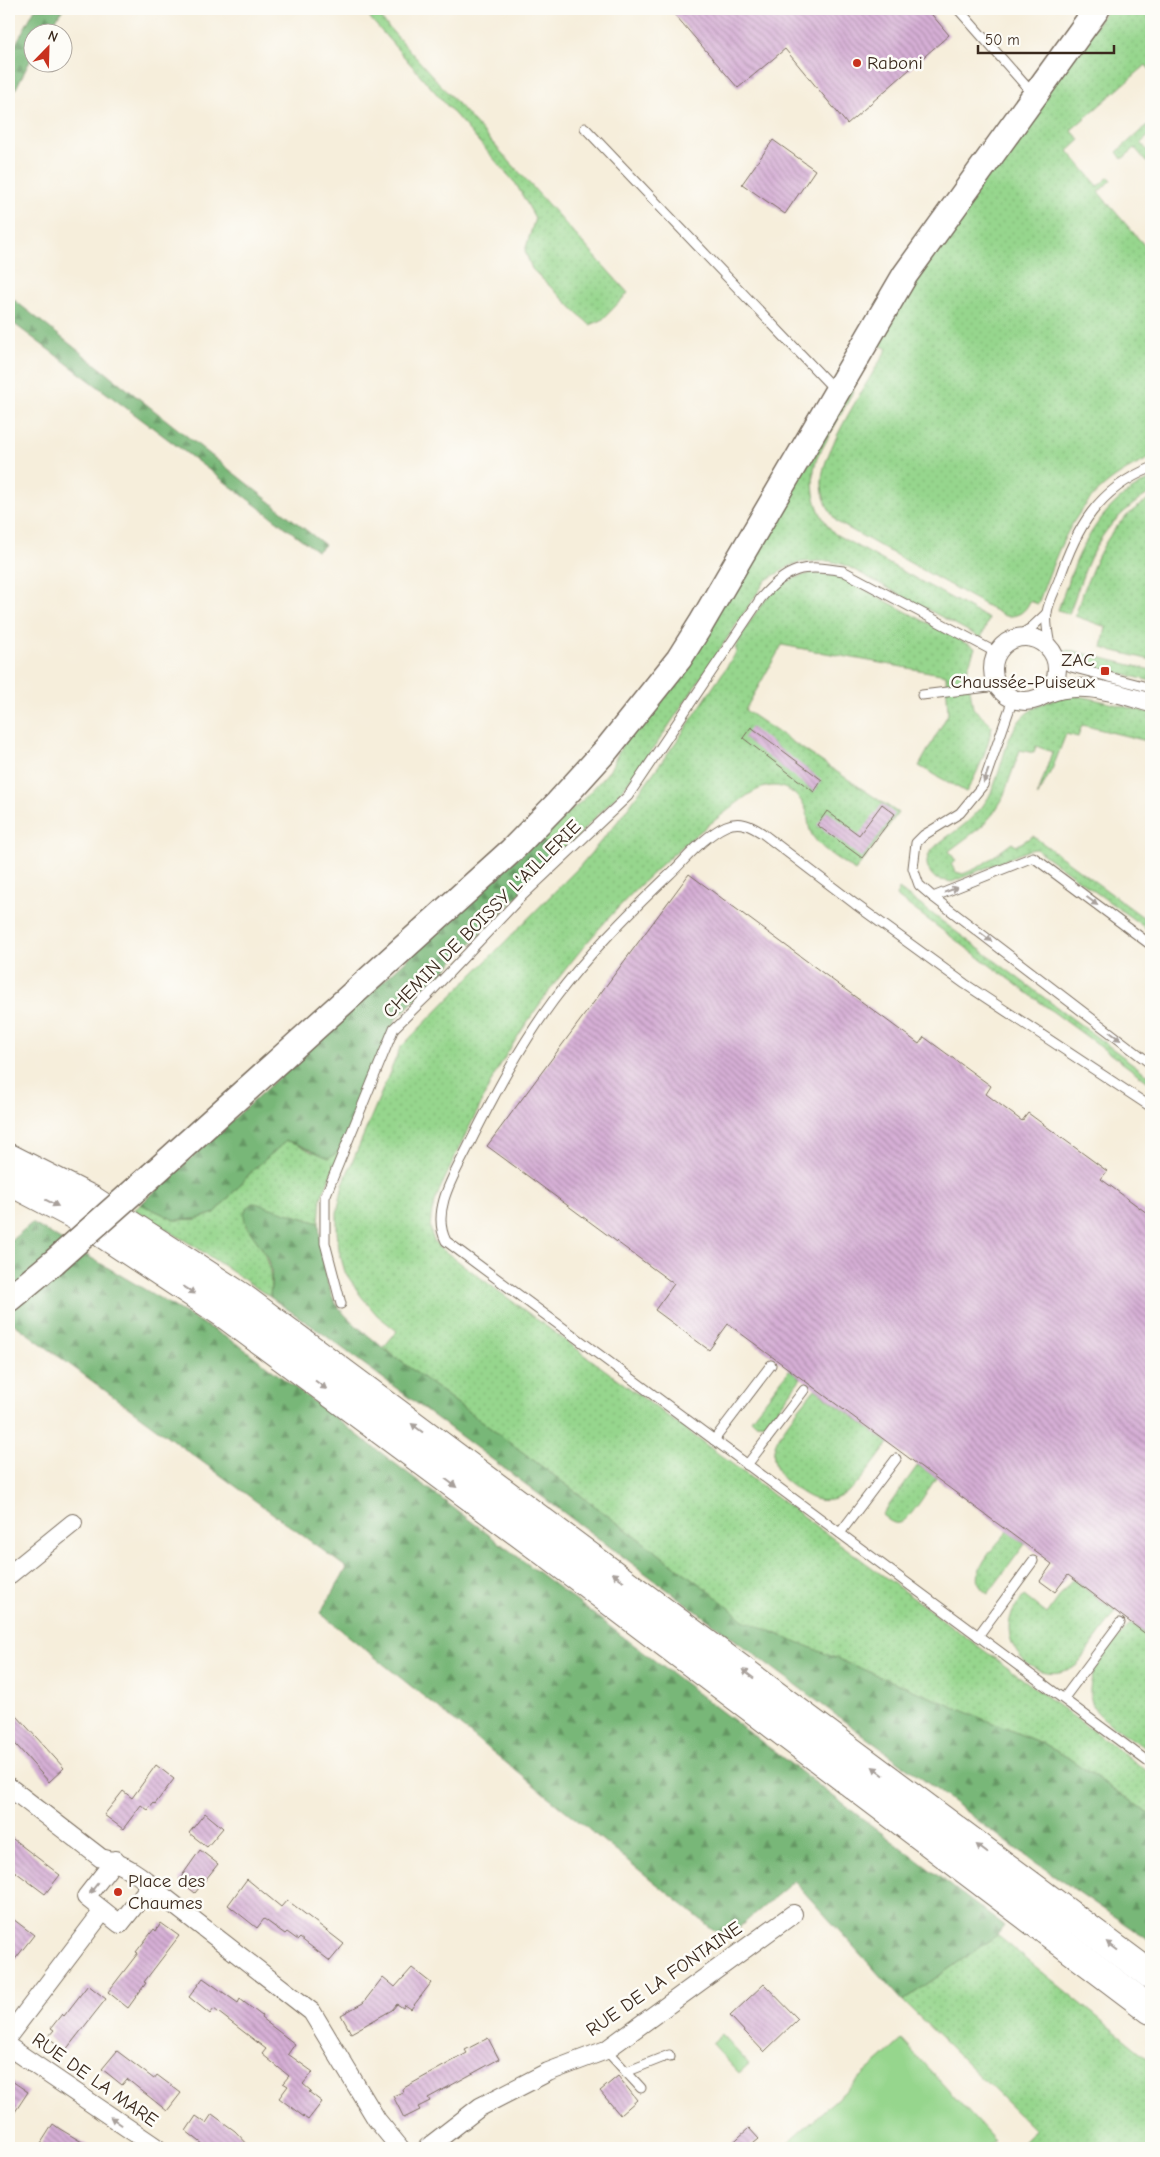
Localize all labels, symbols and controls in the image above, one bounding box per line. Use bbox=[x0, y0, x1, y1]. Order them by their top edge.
north arrow bbox=[22, 22, 72, 72]
scale bar bbox=[978, 22, 1114, 54]
text: N bbox=[45, 27, 60, 46]
text: 50 m bbox=[985, 31, 1020, 49]
place label: Raboni bbox=[867, 52, 923, 74]
marker: Raboni bbox=[851, 57, 863, 69]
place label: ZAC Chaussée-Puiseux bbox=[950, 649, 1096, 693]
marker: ZAC Chaussée-Puiseux bbox=[1099, 665, 1111, 677]
one-way arrow bbox=[982, 769, 990, 784]
street label: CHEMIN DE BOISSY L'AILLERIE bbox=[379, 816, 585, 1022]
one-way arrow bbox=[943, 886, 958, 893]
one-way arrow bbox=[1085, 896, 1098, 907]
one-way arrow bbox=[979, 932, 993, 942]
one-way arrow bbox=[1108, 1030, 1121, 1041]
one-way arrow bbox=[45, 1199, 59, 1207]
one-way arrow bbox=[183, 1285, 196, 1295]
one-way arrow bbox=[314, 1380, 327, 1391]
one-way arrow bbox=[410, 1423, 424, 1433]
one-way arrow bbox=[444, 1477, 457, 1488]
one-way arrow bbox=[611, 1572, 625, 1582]
one-way arrow bbox=[741, 1669, 755, 1679]
one-way arrow bbox=[872, 1766, 885, 1777]
one-way arrow bbox=[975, 1844, 989, 1854]
place label: Place des Chaumes bbox=[128, 1870, 205, 1914]
one-way arrow bbox=[88, 1881, 99, 1894]
marker: Place des Chaumes bbox=[112, 1886, 124, 1898]
street label: RUE DE LA FONTAINE bbox=[582, 1917, 746, 2041]
one-way arrow bbox=[1105, 1941, 1119, 1951]
street label: RUE DE LA MARE bbox=[28, 2028, 162, 2132]
one-way arrow bbox=[110, 2116, 123, 2126]

